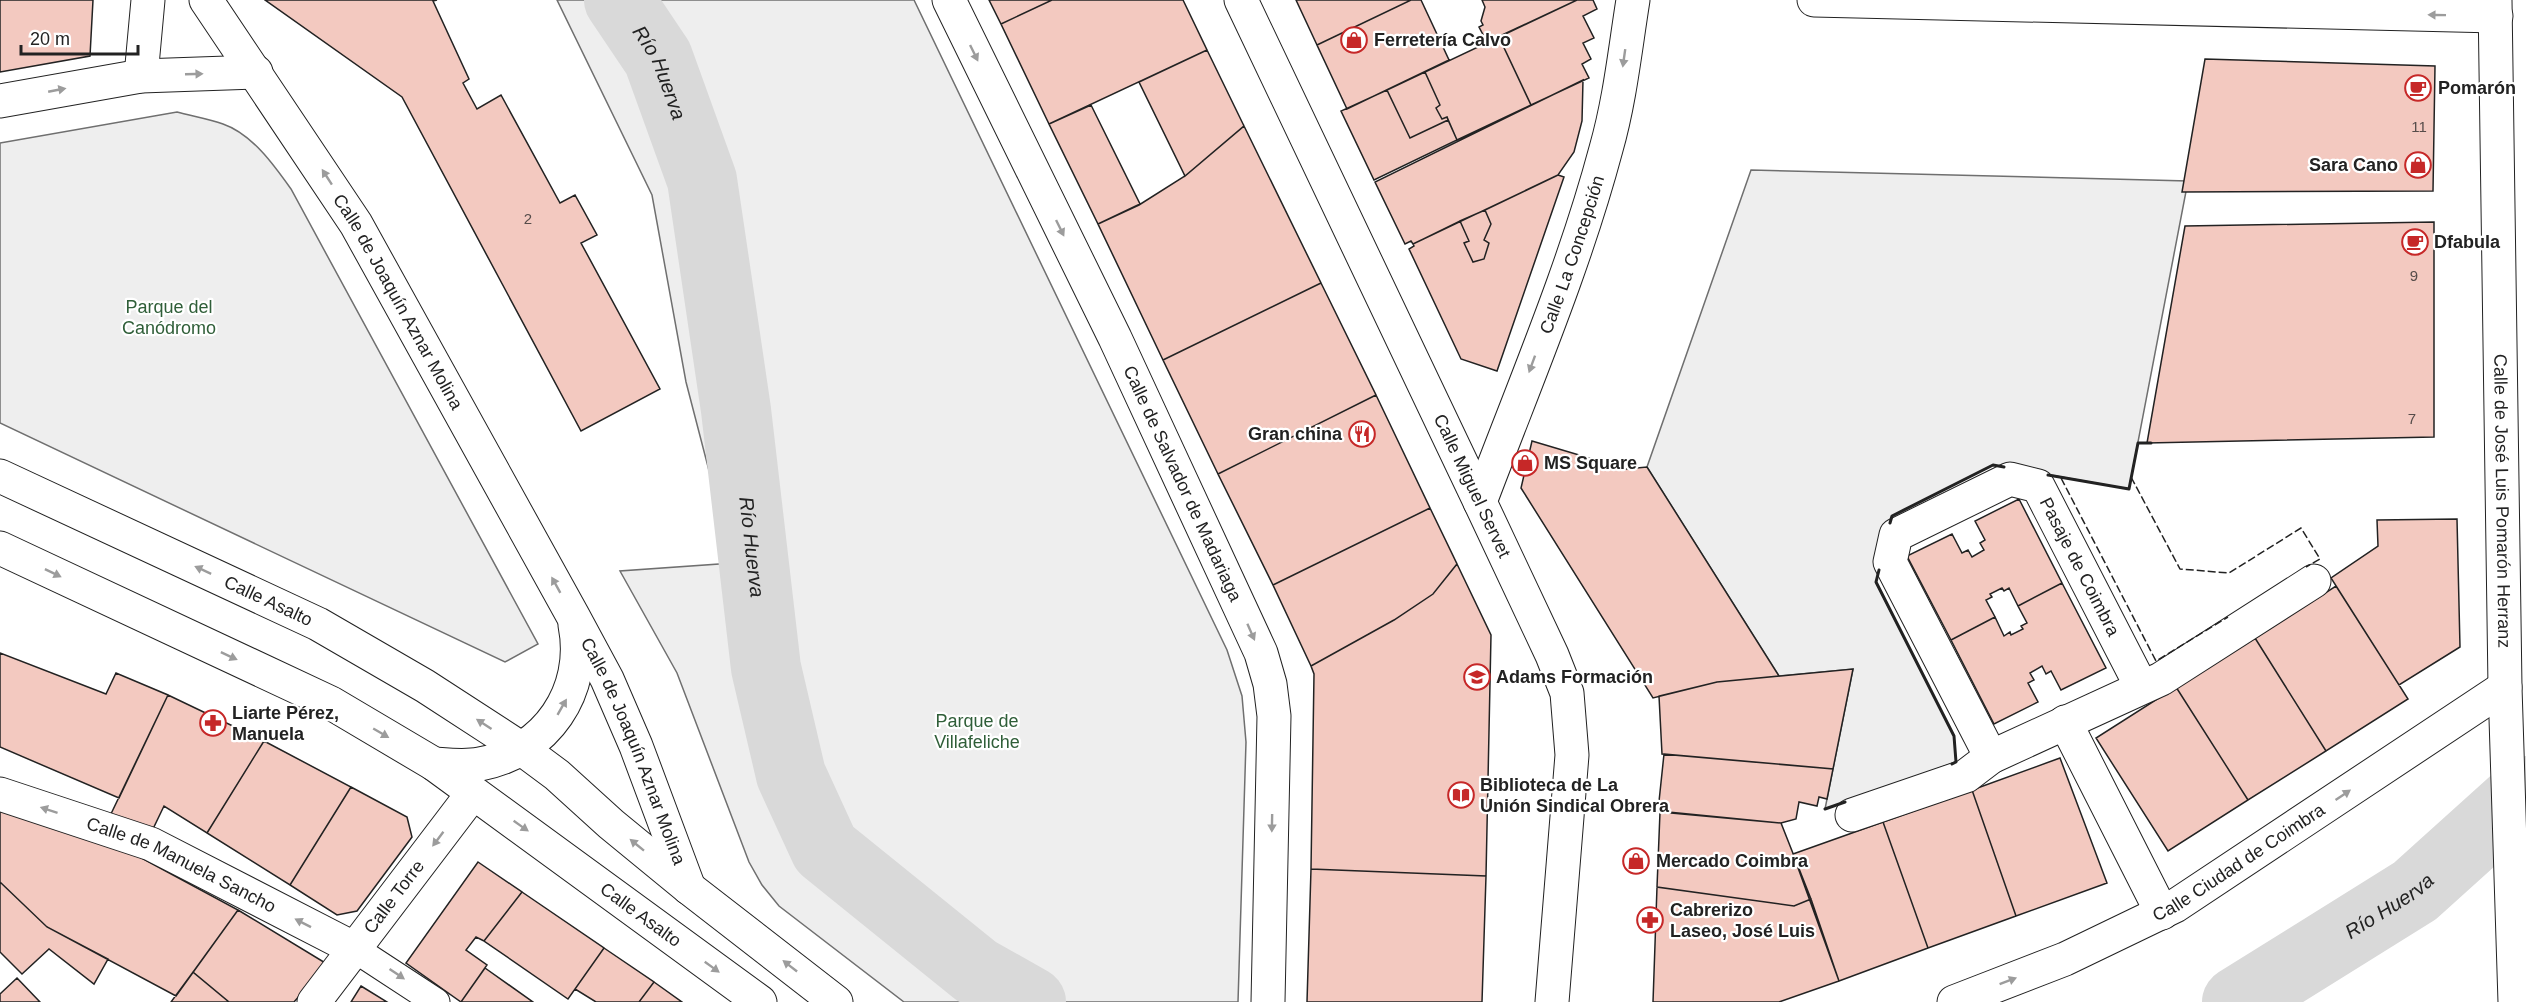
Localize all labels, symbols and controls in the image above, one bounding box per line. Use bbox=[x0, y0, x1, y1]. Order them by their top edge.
one-way arrow bbox=[2428, 10, 2447, 20]
scale bar bbox=[21, 18, 138, 56]
water label: Río Huerva bbox=[629, 22, 690, 123]
shop icon: Ferretería Calvo bbox=[1339, 25, 1369, 55]
text: 20 m bbox=[30, 29, 70, 49]
place label: Ferretería Calvo bbox=[1374, 30, 1511, 50]
one-way arrow bbox=[970, 44, 979, 61]
one-way arrow bbox=[1620, 48, 1629, 67]
one-way arrow bbox=[184, 70, 203, 79]
cafe icon: Pomarón bbox=[2403, 73, 2433, 103]
place label: Pomarón bbox=[2438, 78, 2516, 98]
one-way arrow bbox=[48, 85, 67, 94]
house number: 11 bbox=[2411, 118, 2427, 135]
shop icon: Sara Cano bbox=[2403, 150, 2433, 180]
place label: Sara Cano bbox=[2309, 155, 2398, 175]
one-way arrow bbox=[321, 169, 332, 185]
street label: Calle La Concepción bbox=[1536, 173, 1608, 337]
street label: Calle de Joaquín Aznar Molina bbox=[329, 190, 467, 414]
house number: 2 bbox=[524, 210, 532, 227]
one-way arrow bbox=[1055, 219, 1065, 236]
cafe icon: Dfabula bbox=[2400, 227, 2430, 257]
place label: Dfabula bbox=[2434, 232, 2501, 252]
house number: 9 bbox=[2410, 267, 2418, 284]
park label: Parque del Canódromo bbox=[122, 297, 216, 338]
street label: Calle de José Luis Pomarón Herranz bbox=[2490, 354, 2514, 648]
one-way arrow bbox=[1526, 356, 1536, 374]
street label: Calle de Salvador de Madariaga bbox=[1119, 363, 1246, 605]
house number: 7 bbox=[2408, 410, 2416, 427]
street label: Calle Miguel Servet bbox=[1430, 411, 1515, 561]
restaurant icon: Gran china bbox=[1347, 419, 1377, 449]
place label: Gran china bbox=[1248, 424, 1343, 444]
shop icon: MS Square bbox=[1510, 448, 1540, 478]
place label: MS Square bbox=[1544, 453, 1637, 473]
street label: Pasaje de Coimbra bbox=[2036, 494, 2124, 640]
water label: Río Huerva bbox=[735, 495, 769, 599]
one-way arrow bbox=[195, 566, 212, 575]
one-way arrow bbox=[44, 569, 61, 578]
street label: Calle Asalto bbox=[221, 572, 316, 630]
one-way arrow bbox=[551, 576, 561, 593]
one-way arrow bbox=[1247, 623, 1256, 640]
street label: Calle de Joaquín Aznar Molina bbox=[577, 634, 690, 868]
one-way arrow bbox=[221, 652, 238, 661]
school or university icon: Adams Formación bbox=[1462, 662, 1492, 692]
place label: Adams Formación bbox=[1496, 667, 1653, 687]
one-way arrow bbox=[557, 698, 567, 715]
place label: Liarte Pérez, Manuela bbox=[232, 703, 339, 744]
pharmacy icon: Liarte Pérez, Manuela bbox=[198, 708, 228, 738]
park label: Parque de Villafeliche bbox=[934, 711, 1020, 752]
one-way arrow bbox=[476, 719, 492, 730]
one-way arrow bbox=[373, 728, 390, 738]
place label: Biblioteca de La Unión Sindical Obrera bbox=[1480, 775, 1670, 816]
library icon: Biblioteca de La Unión Sindical Obrera bbox=[1446, 780, 1476, 810]
one-way arrow bbox=[2334, 790, 2351, 801]
street label: Calle Ciudad de Coimbra bbox=[2149, 799, 2329, 925]
one-way arrow bbox=[40, 805, 58, 814]
street label: Calle de Manuela Sancho bbox=[84, 813, 279, 917]
one-way arrow bbox=[1267, 814, 1277, 833]
one-way arrow bbox=[513, 820, 529, 832]
one-way arrow bbox=[432, 832, 444, 847]
one-way arrow bbox=[630, 839, 645, 852]
shop icon: Mercado Coimbra bbox=[1621, 846, 1651, 876]
place label: Mercado Coimbra bbox=[1656, 851, 1809, 871]
street label: Calle Torre bbox=[360, 856, 428, 938]
water label: Río Huerva bbox=[2341, 869, 2438, 943]
street label: Calle Asalto bbox=[596, 879, 685, 951]
place label: Cabrerizo Laseo, José Luis bbox=[1670, 900, 1815, 941]
pharmacy icon: Cabrerizo Laseo, José Luis bbox=[1635, 905, 1665, 935]
one-way arrow bbox=[294, 918, 312, 928]
one-way arrow bbox=[705, 960, 720, 972]
one-way arrow bbox=[782, 961, 797, 973]
one-way arrow bbox=[388, 969, 405, 980]
one-way arrow bbox=[1999, 976, 2017, 985]

